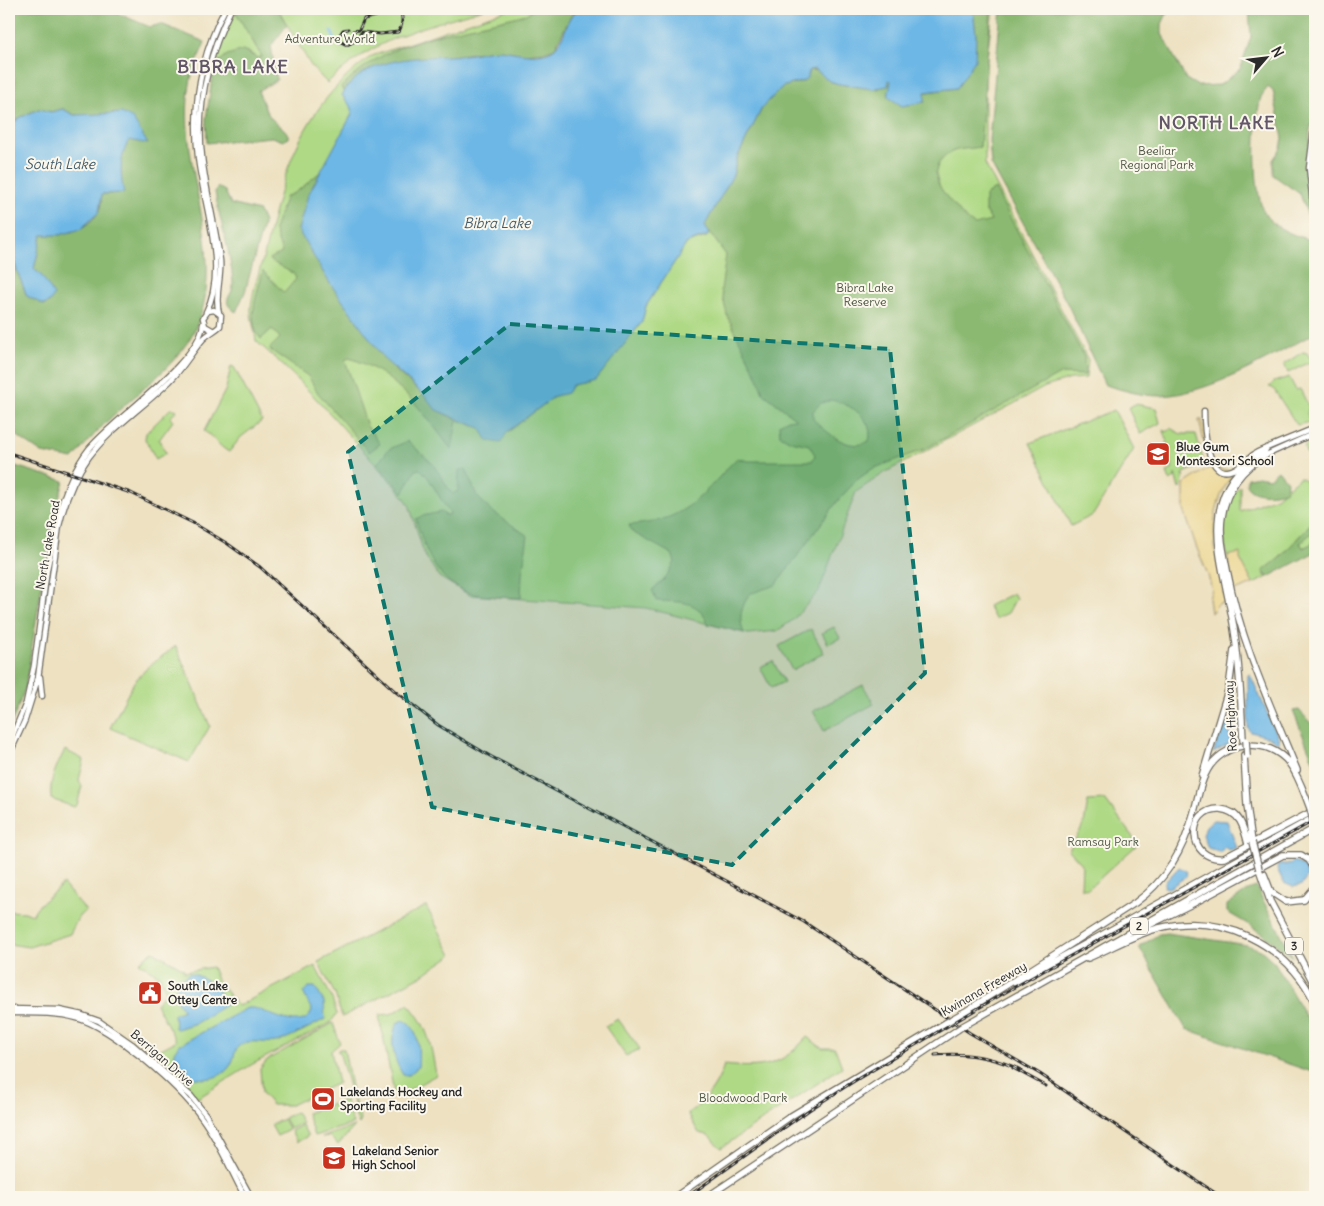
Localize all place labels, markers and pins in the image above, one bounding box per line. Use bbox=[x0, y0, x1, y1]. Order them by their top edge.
place label: Blue Gum Montessori School bbox=[1176, 439, 1274, 468]
school or university icon: Blue Gum Montessori School bbox=[1145, 441, 1171, 467]
place label: South Lake Ottey Centre bbox=[168, 978, 238, 1008]
public building icon: South Lake Ottey Centre bbox=[137, 980, 163, 1006]
place label: Lakelands Hockey and Sporting Facility bbox=[340, 1084, 462, 1114]
sports icon: Lakelands Hockey and Sporting Facility bbox=[310, 1086, 336, 1112]
place label: Lakeland Senior High School bbox=[352, 1143, 439, 1173]
school or university icon: Lakeland Senior High School bbox=[321, 1145, 347, 1171]

